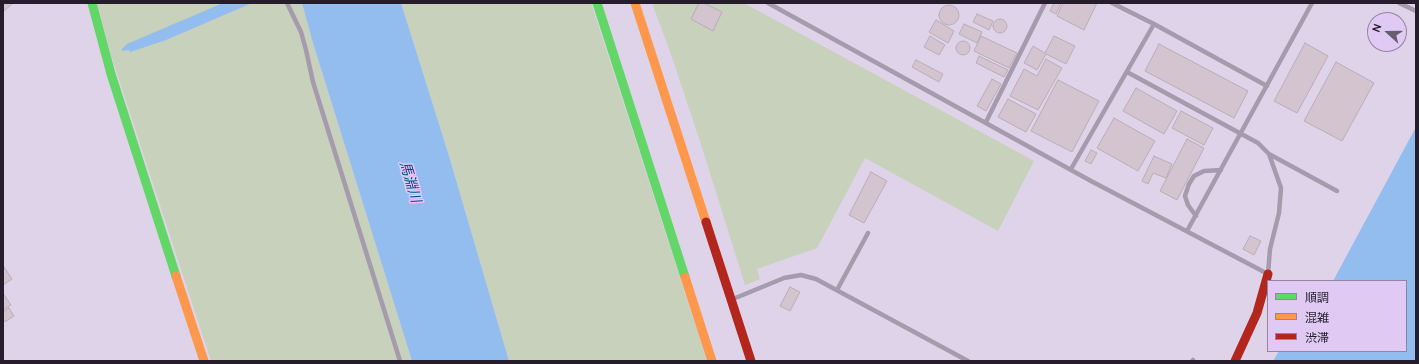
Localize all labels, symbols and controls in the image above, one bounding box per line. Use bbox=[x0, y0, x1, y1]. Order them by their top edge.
north arrow bbox=[1367, 12, 1407, 52]
text: N bbox=[1369, 22, 1385, 34]
water label: 馬淵川 bbox=[396, 159, 424, 205]
legend bbox=[1267, 280, 1407, 352]
text: 順調 bbox=[1305, 290, 1329, 305]
text: 混雑 bbox=[1305, 310, 1329, 325]
text: 渋滞 bbox=[1305, 330, 1329, 345]

